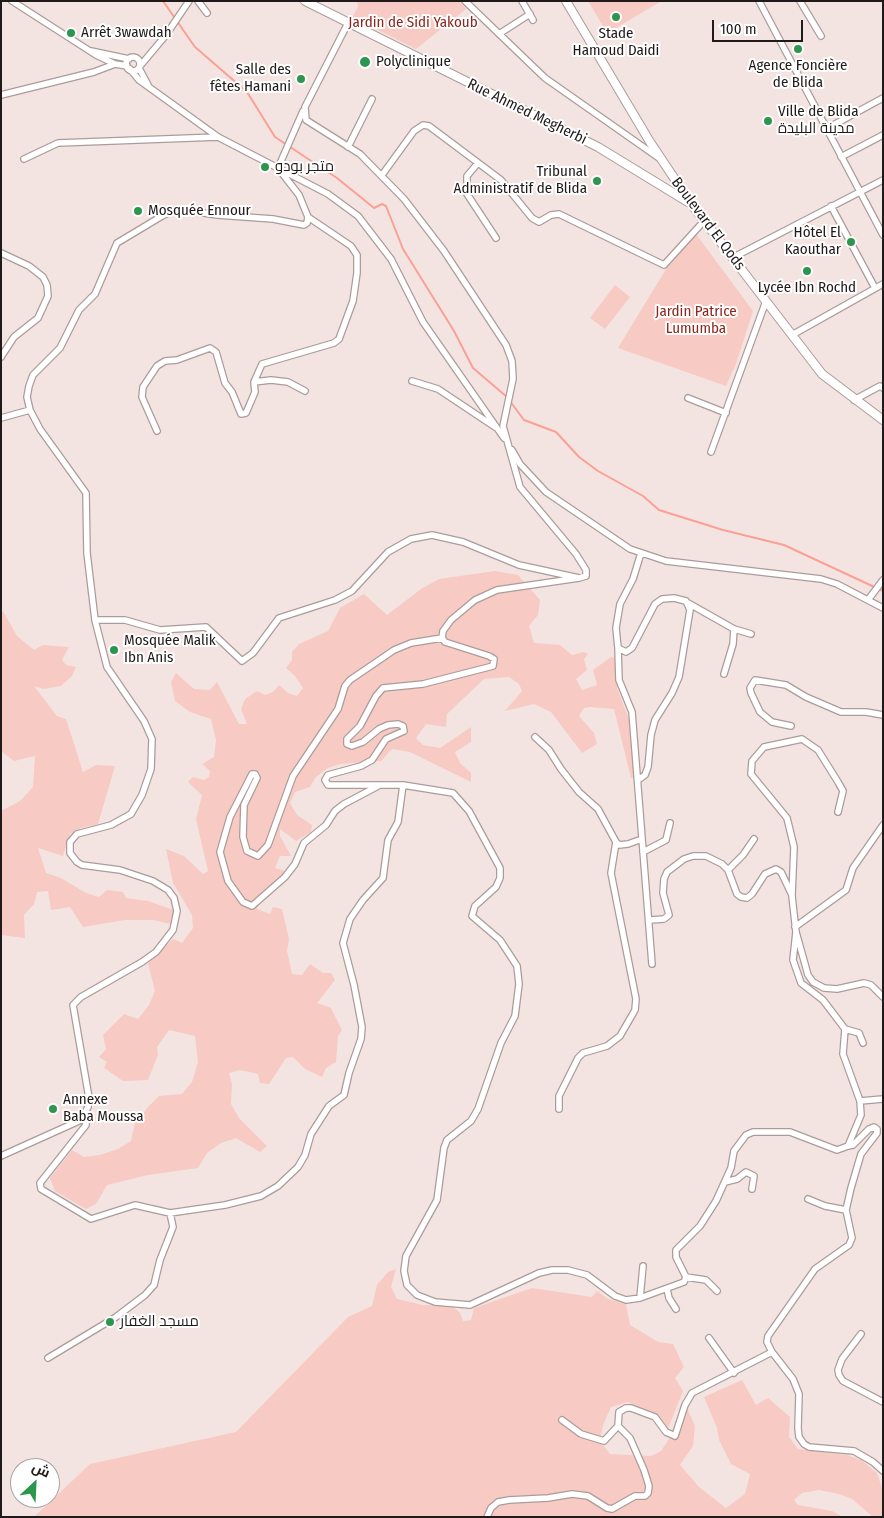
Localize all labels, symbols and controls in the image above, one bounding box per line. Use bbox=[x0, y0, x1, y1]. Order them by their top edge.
scale bar bbox=[714, 10, 805, 42]
marker: Stade Hamoud Daidi bbox=[610, 11, 622, 23]
park label: Jardin de Sidi Yakoub bbox=[348, 14, 478, 32]
text: 100 m bbox=[720, 20, 757, 38]
place label: Arrêt 3wawdah bbox=[81, 24, 172, 42]
place label: Stade Hamoud Daidi bbox=[573, 25, 659, 60]
marker: Arrêt 3wawdah bbox=[65, 27, 77, 39]
marker: Agence Foncière de Blida bbox=[792, 43, 804, 55]
place label: Polyclinique bbox=[376, 53, 451, 71]
marker: Polyclinique bbox=[358, 55, 372, 69]
place label: Agence Foncière de Blida bbox=[749, 57, 847, 92]
place label: Salle des fêtes Hamani bbox=[210, 61, 291, 96]
marker: Salle des fêtes Hamani bbox=[295, 73, 307, 85]
street label: Rue Ahmed Megherbi bbox=[464, 75, 590, 149]
place label: Ville de Blida مدينة البليدة bbox=[778, 103, 859, 138]
marker: Ville de Blida مدينة البليدة bbox=[762, 115, 774, 127]
place label: متجر بودو bbox=[275, 158, 334, 176]
marker: متجر بودو bbox=[259, 161, 271, 173]
place label: Tribunal Administratif de Blida bbox=[454, 163, 587, 198]
street label: Boulevard El Qods bbox=[667, 174, 749, 274]
marker: Tribunal Administratif de Blida bbox=[591, 175, 603, 187]
place label: Mosquée Ennour bbox=[148, 202, 251, 220]
marker: Mosquée Ennour bbox=[132, 205, 144, 217]
place label: Hôtel El Kaouthar bbox=[785, 224, 841, 259]
marker: Hôtel El Kaouthar bbox=[845, 236, 857, 248]
marker: Lycée Ibn Rochd bbox=[801, 265, 813, 277]
place label: Lycée Ibn Rochd bbox=[758, 279, 856, 297]
park label: Jardin Patrice Lumumba bbox=[655, 303, 737, 338]
place label: Mosquée Malik Ibn Anis bbox=[124, 632, 216, 667]
marker: Mosquée Malik Ibn Anis bbox=[108, 644, 120, 656]
place label: Annexe Baba Moussa bbox=[63, 1091, 144, 1126]
marker: Annexe Baba Moussa bbox=[47, 1103, 59, 1115]
place label: مسجد الغفار bbox=[120, 1313, 199, 1331]
marker: مسجد الغفار bbox=[104, 1316, 116, 1328]
north arrow bbox=[10, 1458, 60, 1508]
text: ش bbox=[29, 1458, 53, 1481]

